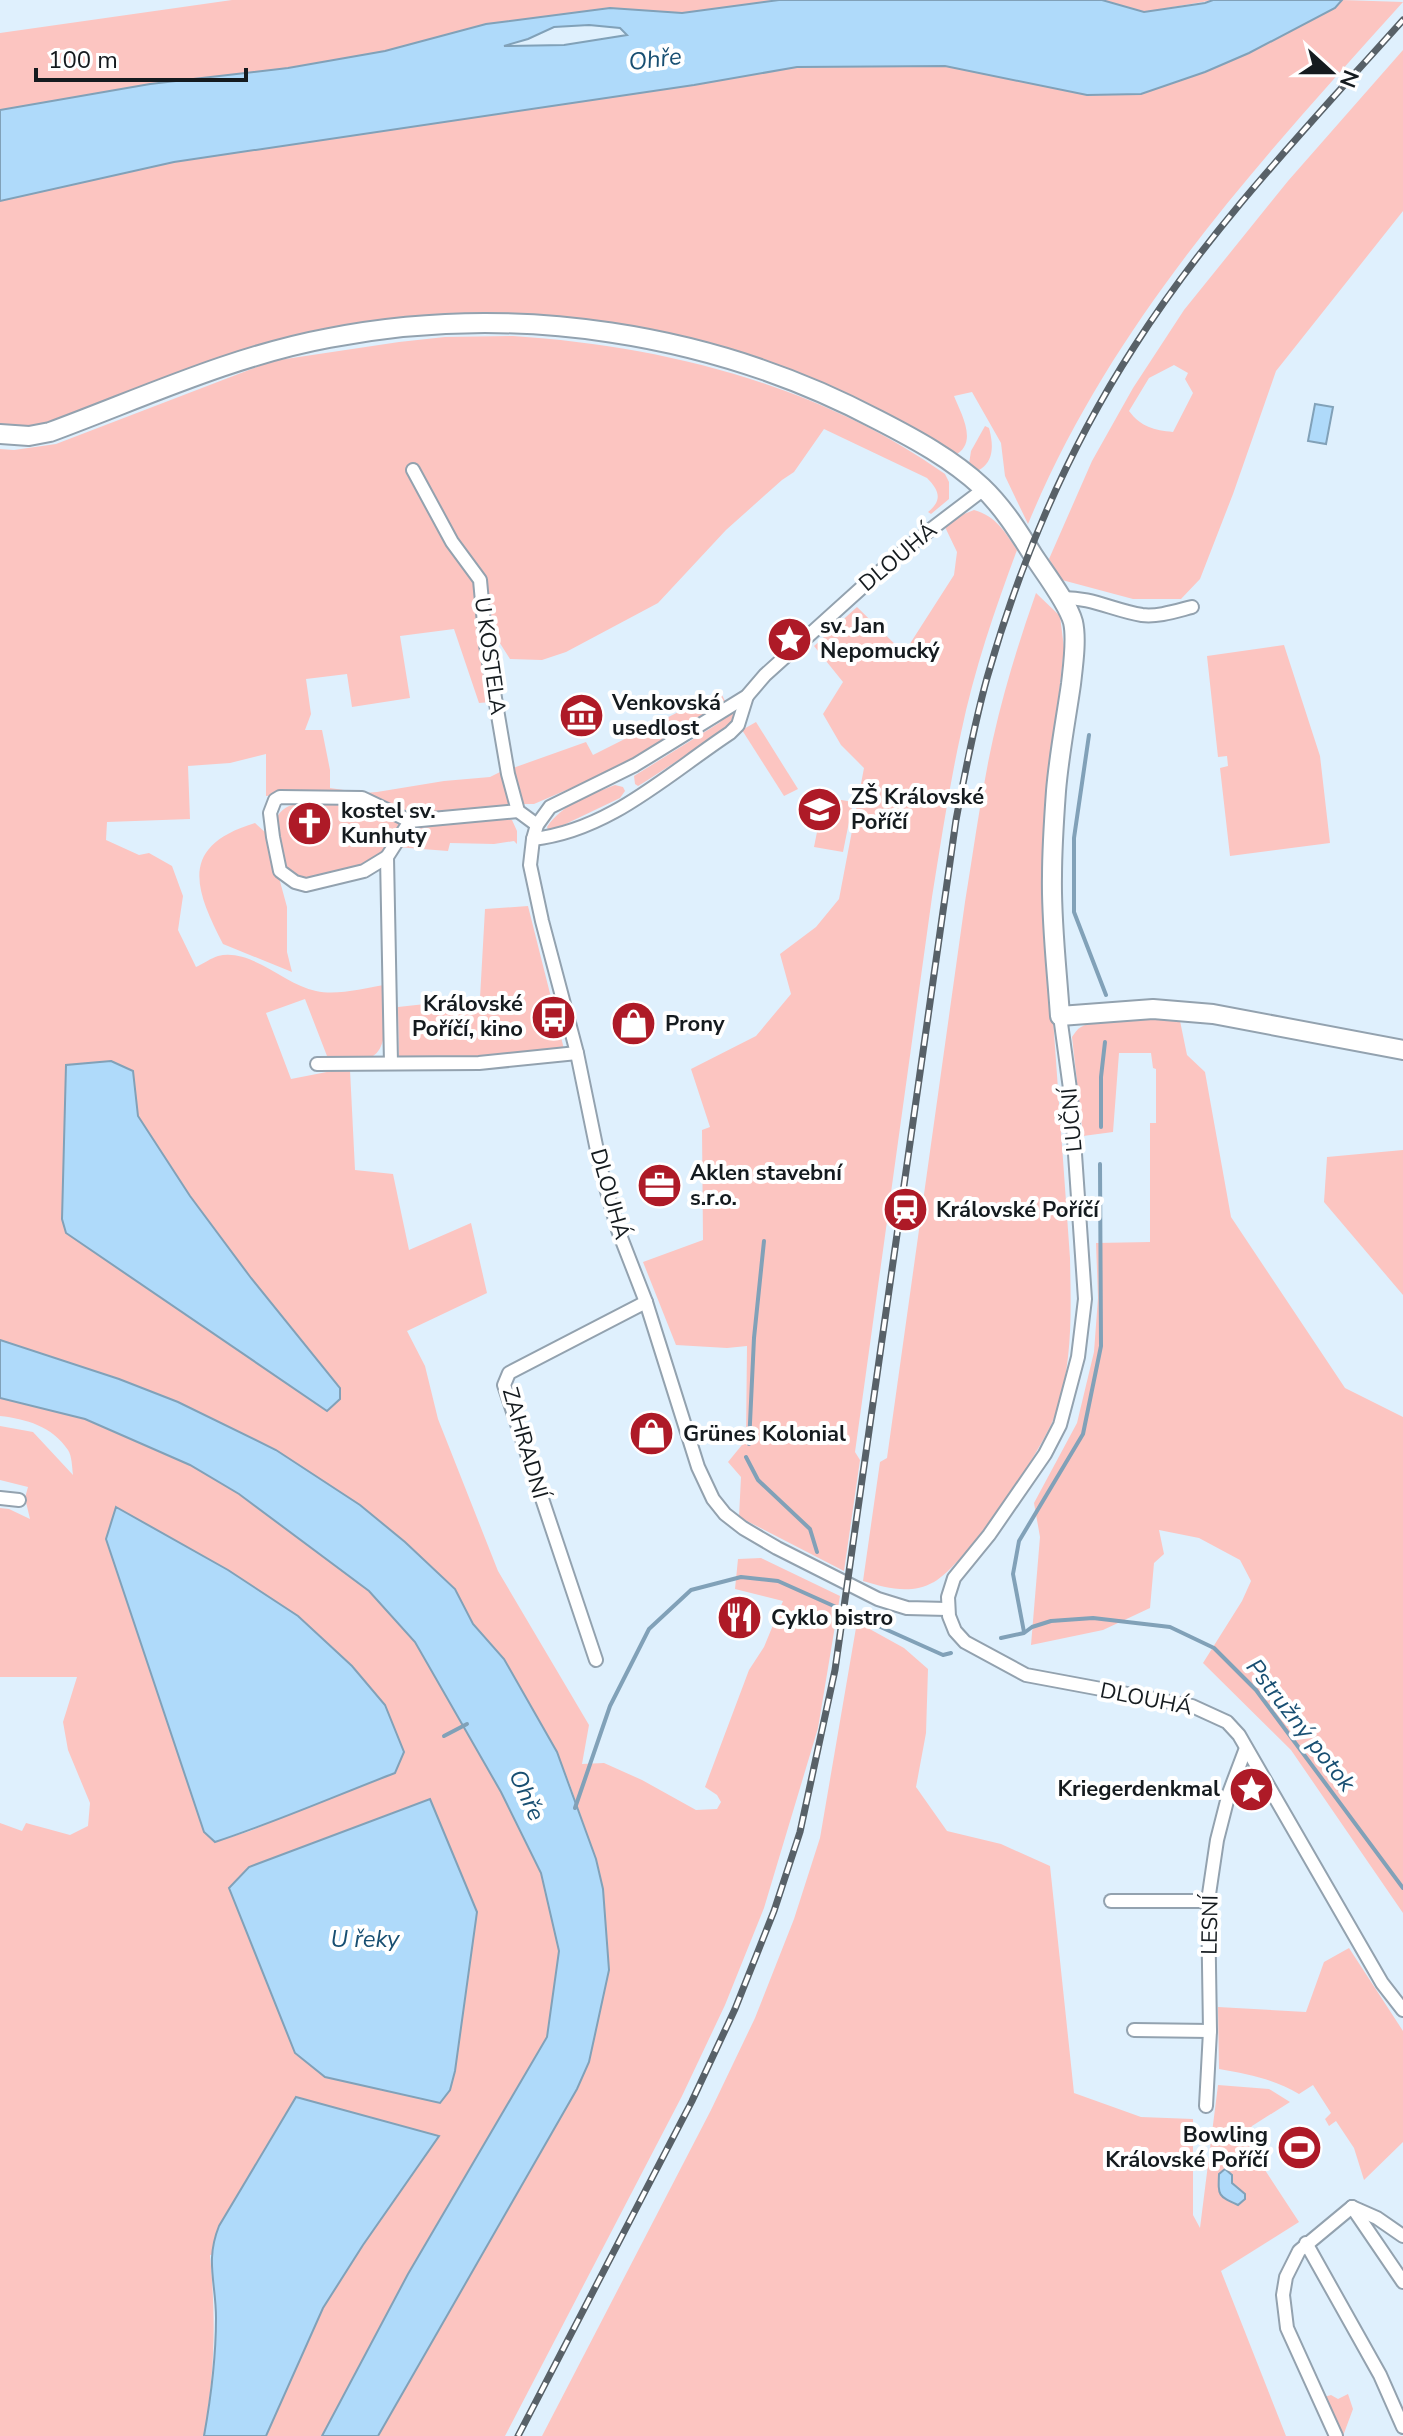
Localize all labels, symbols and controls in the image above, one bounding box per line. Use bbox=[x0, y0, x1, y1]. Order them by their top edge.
scale bar bbox=[36, 32, 246, 82]
north arrow bbox=[1291, 32, 1371, 112]
water label: Ohře bbox=[627, 40, 684, 78]
text: 100 m bbox=[48, 44, 118, 76]
text: N bbox=[1332, 66, 1366, 92]
street label: DLOUHÁ bbox=[853, 516, 943, 598]
street label: U KOSTELA bbox=[467, 595, 513, 717]
place label: sv. Jan Nepomucký bbox=[820, 611, 940, 666]
place icon: sv. Jan Nepomucký bbox=[765, 615, 813, 663]
place label: Venkovská usedlost bbox=[611, 688, 721, 743]
museum icon: Venkovská usedlost bbox=[557, 692, 605, 740]
place label: ZŠ Královské Poříčí bbox=[851, 782, 984, 837]
school or university icon: ZŠ Královské Poříčí bbox=[796, 786, 844, 834]
place label: kostel sv. Kunhuty bbox=[341, 796, 436, 851]
church icon: kostel sv. Kunhuty bbox=[286, 800, 334, 848]
place label: Královské Poříčí, kino bbox=[412, 989, 523, 1044]
bus stop icon: Královské Poříčí, kino bbox=[530, 993, 578, 1041]
shop icon: Prony bbox=[610, 1000, 658, 1048]
place label: Prony bbox=[665, 1009, 725, 1039]
street label: LUČNÍ bbox=[1054, 1085, 1090, 1153]
street label: DLOUHÁ bbox=[583, 1145, 637, 1243]
place label: Aklen stavební s.r.o. bbox=[690, 1158, 843, 1213]
office icon: Aklen stavební s.r.o. bbox=[635, 1162, 683, 1210]
station icon: Královské Poříčí bbox=[881, 1186, 929, 1234]
place label: Královské Poříčí bbox=[936, 1195, 1100, 1225]
street label: ZAHRADNÍ bbox=[495, 1384, 556, 1503]
shop icon: Grünes Kolonial bbox=[628, 1410, 676, 1458]
place label: Grünes Kolonial bbox=[683, 1419, 846, 1449]
restaurant icon: Cyklo bistro bbox=[716, 1594, 764, 1642]
place label: Cyklo bistro bbox=[771, 1603, 893, 1633]
water label: Pstružný potok bbox=[1239, 1652, 1364, 1799]
street label: DLOUHÁ bbox=[1097, 1675, 1195, 1723]
water label: Ohře bbox=[501, 1764, 553, 1826]
place icon: Kriegerdenkmal bbox=[1227, 1765, 1275, 1813]
place label: Kriegerdenkmal bbox=[1057, 1774, 1220, 1804]
street label: LESNÍ bbox=[1194, 1893, 1226, 1955]
water label: U řeky bbox=[331, 1923, 401, 1955]
place label: Bowling Královské Poříčí bbox=[1105, 2120, 1269, 2175]
sports icon: Bowling Královské Poříčí bbox=[1275, 2124, 1323, 2172]

